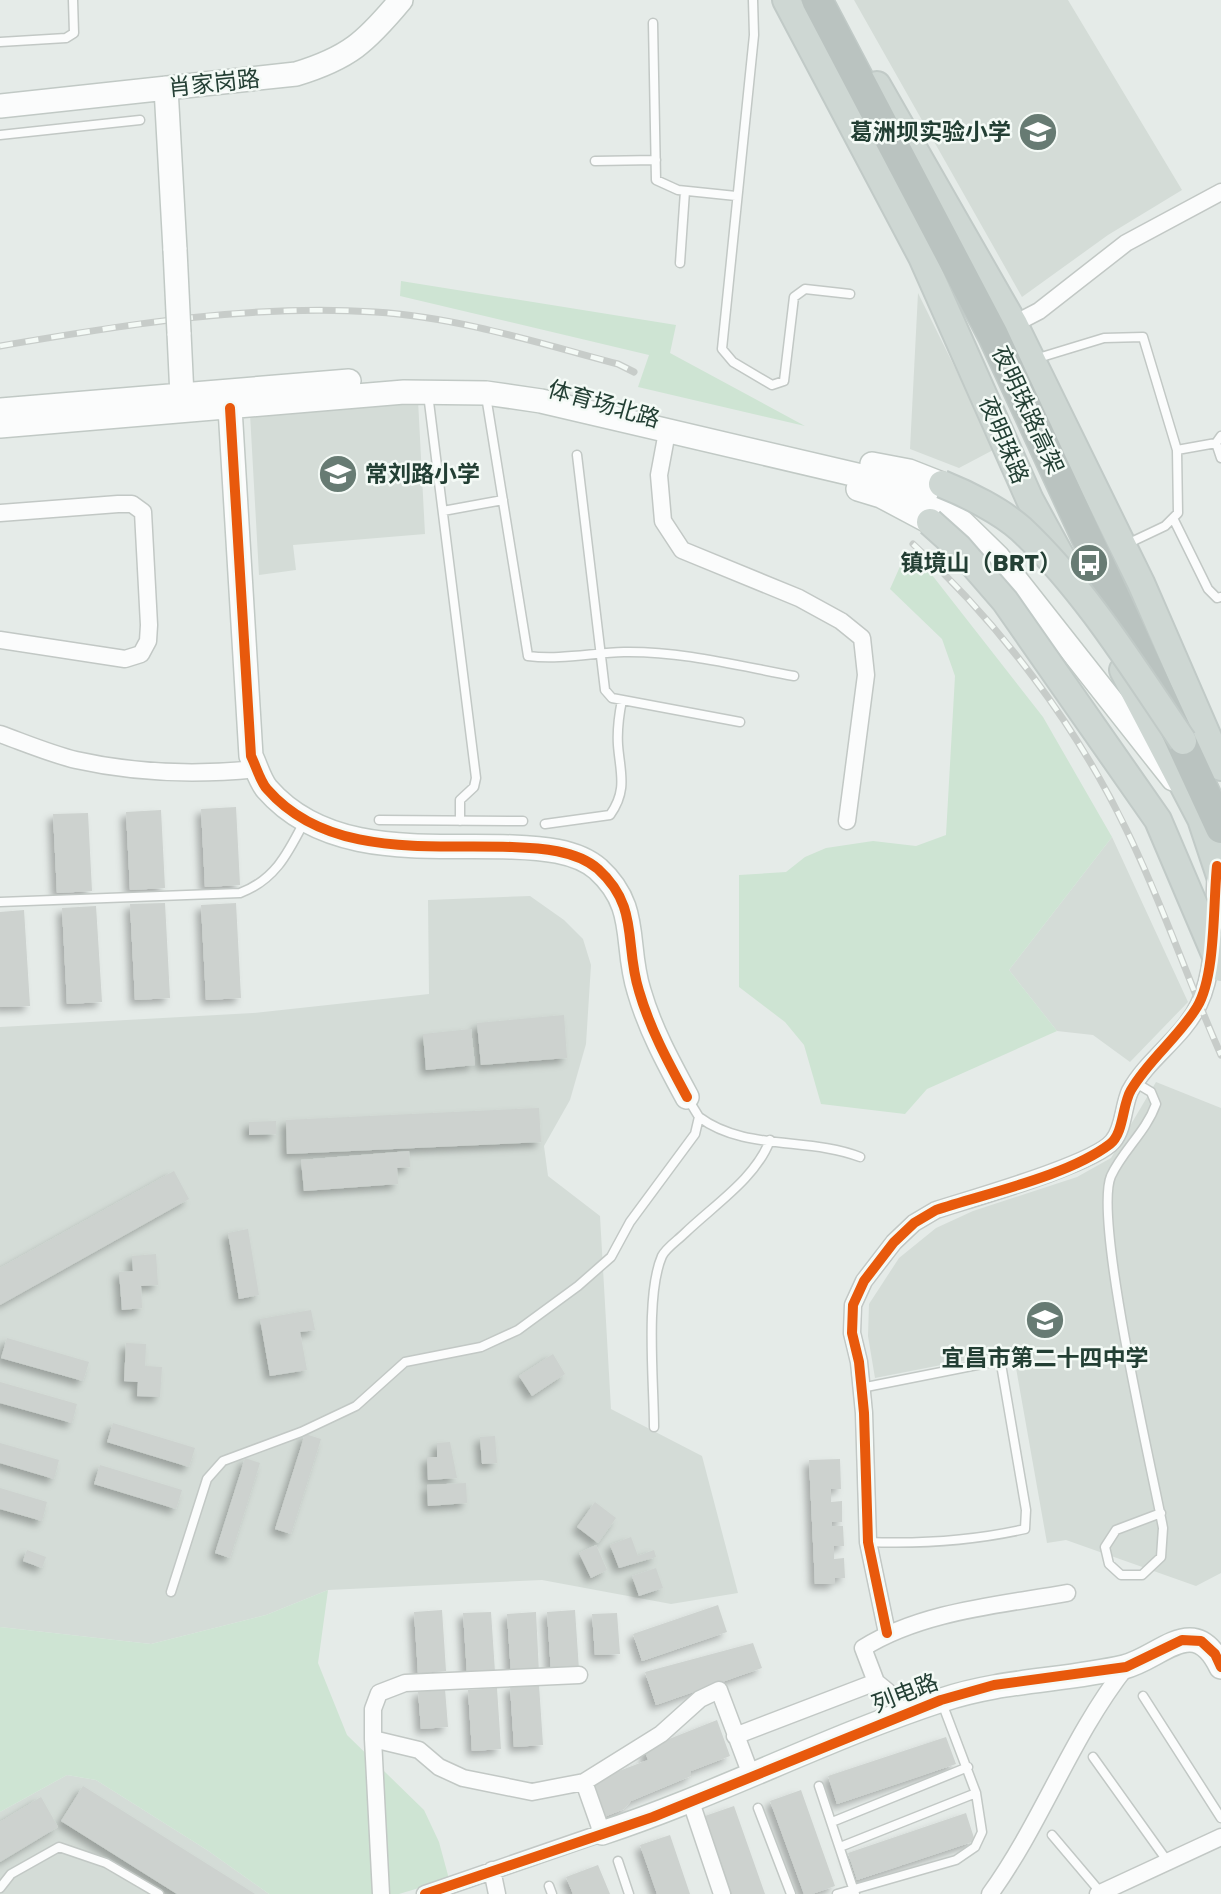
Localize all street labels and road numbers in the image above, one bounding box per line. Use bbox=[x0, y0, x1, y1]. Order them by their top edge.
street label: 肖家岗路 bbox=[167, 64, 261, 102]
street label: 夜明珠路高架 bbox=[986, 342, 1070, 478]
street label: 体育场北路 bbox=[545, 375, 663, 433]
street label: 夜明珠路 bbox=[973, 392, 1035, 488]
street label: 列电路 bbox=[868, 1668, 942, 1718]

